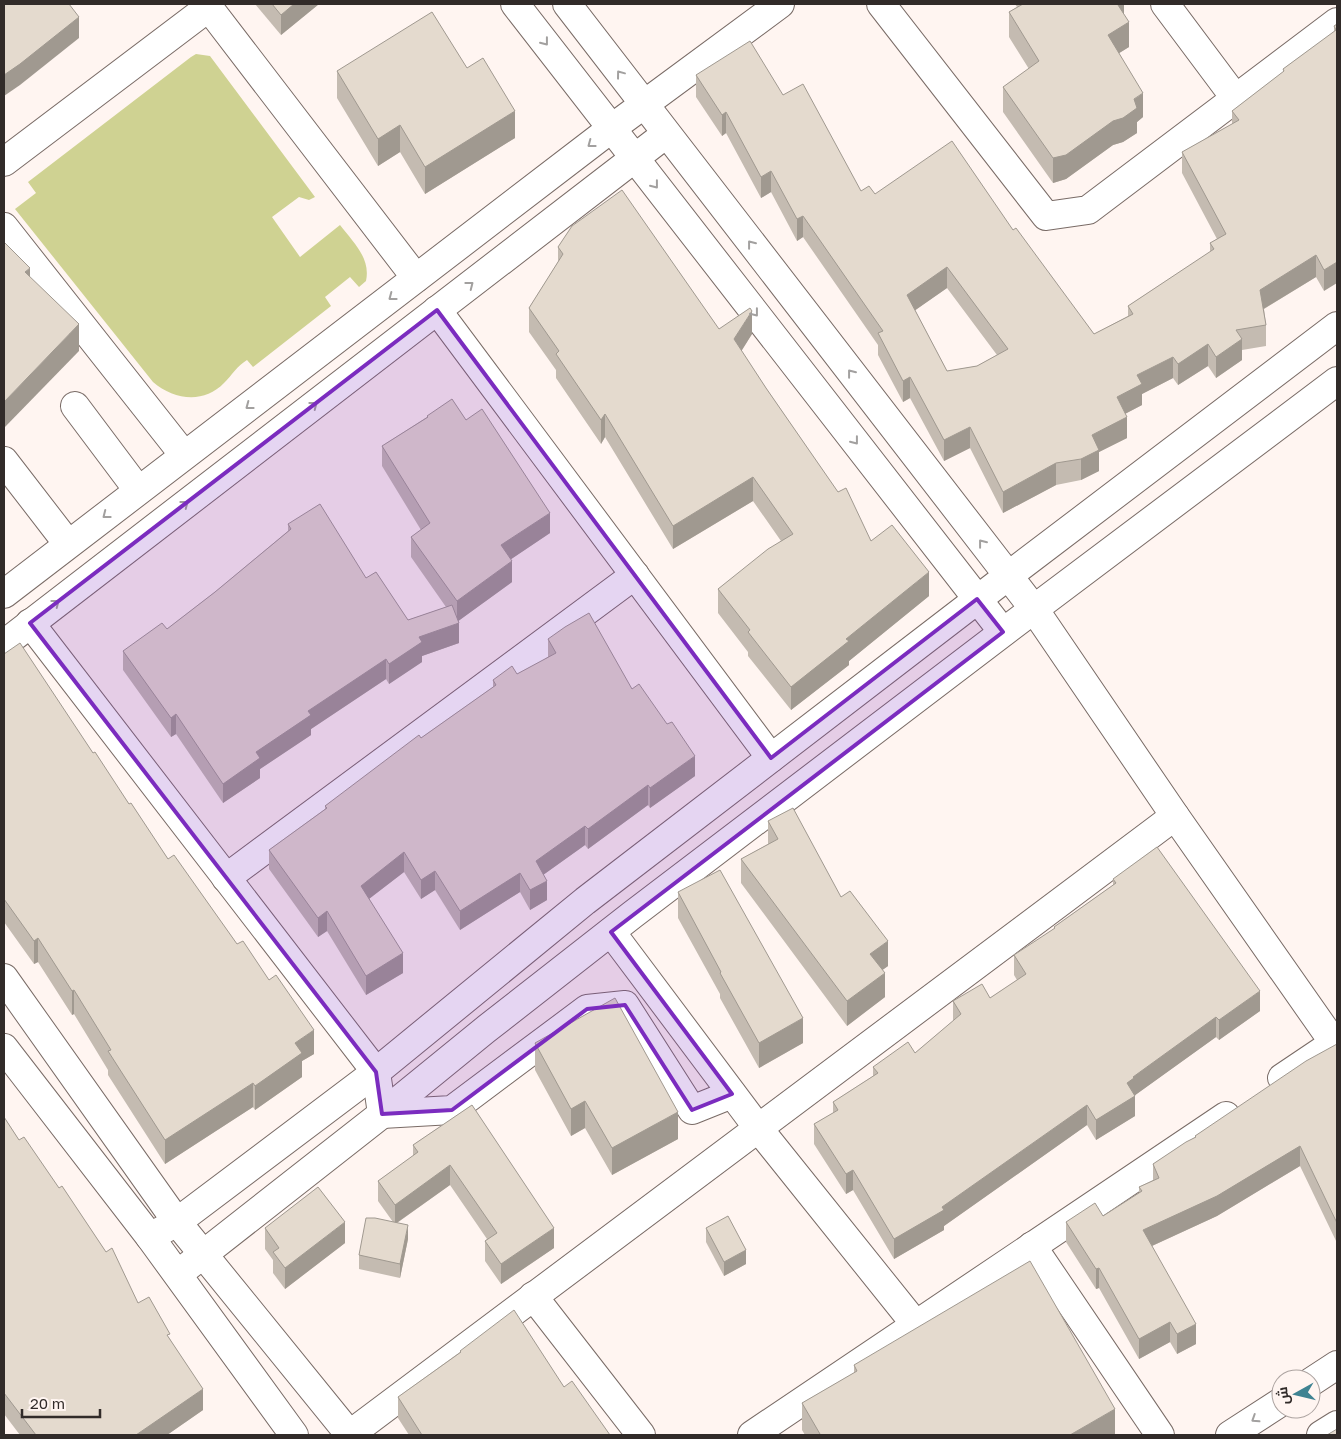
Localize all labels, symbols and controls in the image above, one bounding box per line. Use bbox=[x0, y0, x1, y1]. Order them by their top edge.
one-way arrow bbox=[539, 36, 548, 46]
one-way arrow bbox=[617, 70, 626, 80]
one-way arrow bbox=[587, 139, 596, 148]
one-way arrow bbox=[649, 179, 657, 188]
one-way arrow bbox=[749, 241, 757, 250]
one-way arrow bbox=[464, 282, 473, 290]
one-way arrow bbox=[389, 291, 398, 299]
one-way arrow bbox=[749, 307, 757, 316]
one-way arrow bbox=[848, 370, 856, 379]
one-way arrow bbox=[246, 400, 255, 408]
one-way arrow bbox=[308, 403, 317, 411]
one-way arrow bbox=[849, 435, 857, 444]
one-way arrow bbox=[179, 502, 188, 510]
one-way arrow bbox=[102, 509, 112, 518]
one-way arrow bbox=[980, 540, 988, 549]
one-way arrow bbox=[50, 601, 59, 609]
north arrow bbox=[1271, 1369, 1321, 1419]
scale bar bbox=[22, 1386, 100, 1418]
text: ش bbox=[1273, 1386, 1293, 1406]
text: 20 m bbox=[30, 1394, 65, 1412]
one-way arrow bbox=[1252, 1412, 1261, 1422]

